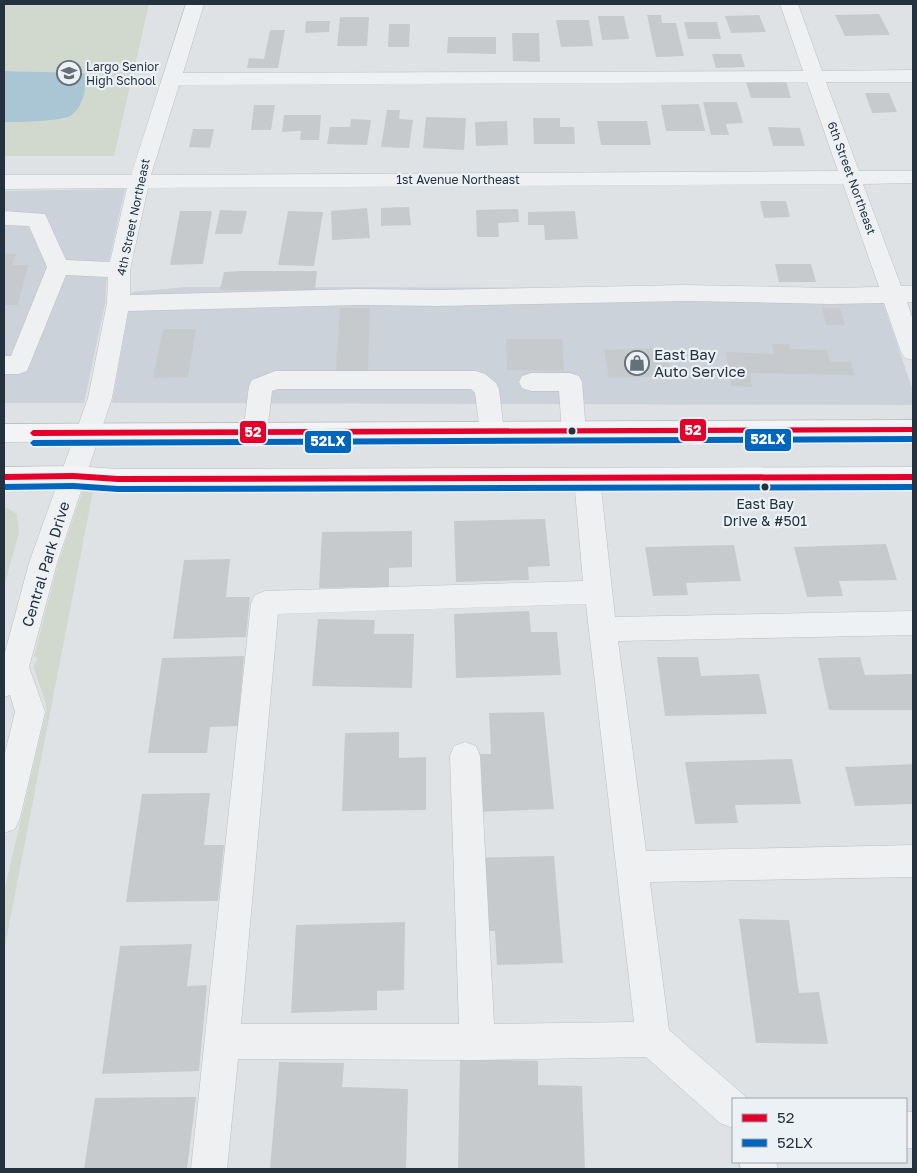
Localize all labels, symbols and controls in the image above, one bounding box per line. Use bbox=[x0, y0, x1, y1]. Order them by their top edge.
place label: Largo Senior High School bbox=[86, 59, 159, 88]
school or university icon: Largo Senior High School bbox=[56, 60, 82, 86]
street label: 6th Street Northeast bbox=[825, 119, 880, 237]
street label: 4th Street Northeast bbox=[113, 157, 153, 277]
street label: 1st Avenue Northeast bbox=[396, 172, 520, 187]
place label: East Bay Auto Service bbox=[654, 345, 746, 380]
shop icon: East Bay Auto Service bbox=[624, 350, 650, 376]
line badge: 52 bbox=[679, 418, 707, 442]
line badge: 52 bbox=[239, 420, 267, 444]
text: 52 bbox=[684, 421, 702, 438]
text: 52 bbox=[244, 423, 262, 440]
unlabelled marker bbox=[567, 426, 577, 436]
line badge: 52LX bbox=[744, 428, 792, 452]
line badge: 52LX bbox=[304, 430, 352, 454]
text: 52LX bbox=[750, 430, 786, 447]
text: 52LX bbox=[310, 432, 346, 449]
marker: East Bay Drive & #501 bbox=[760, 482, 770, 492]
place label: East Bay Drive & #501 bbox=[723, 495, 807, 529]
street label: Central Park Drive bbox=[17, 499, 73, 629]
legend bbox=[732, 1098, 907, 1163]
text: 52 bbox=[777, 1108, 794, 1126]
text: 52LX bbox=[777, 1133, 813, 1151]

